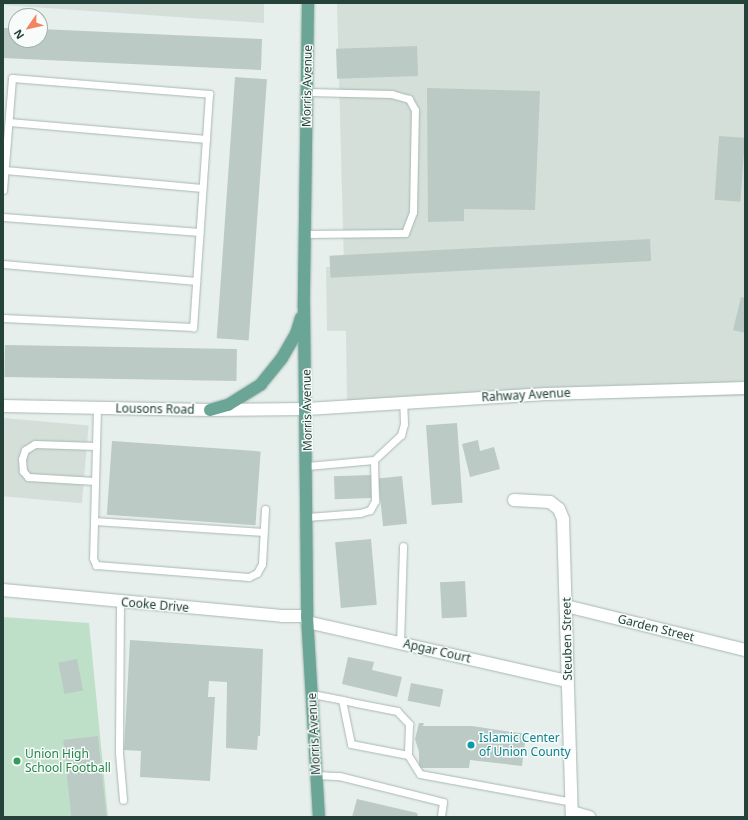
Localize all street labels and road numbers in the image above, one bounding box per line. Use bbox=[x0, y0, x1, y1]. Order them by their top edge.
street label: Morris Avenue bbox=[299, 45, 315, 127]
street label: Morris Avenue bbox=[299, 369, 315, 451]
street label: Rahway Avenue bbox=[481, 385, 571, 405]
street label: Lousons Road bbox=[115, 401, 195, 417]
street label: Cooke Drive bbox=[120, 595, 190, 615]
street label: Steuben Street bbox=[559, 597, 575, 681]
street label: Garden Street bbox=[616, 612, 696, 644]
street label: Apgar Court bbox=[402, 636, 472, 666]
street label: Morris Avenue bbox=[305, 693, 323, 775]

